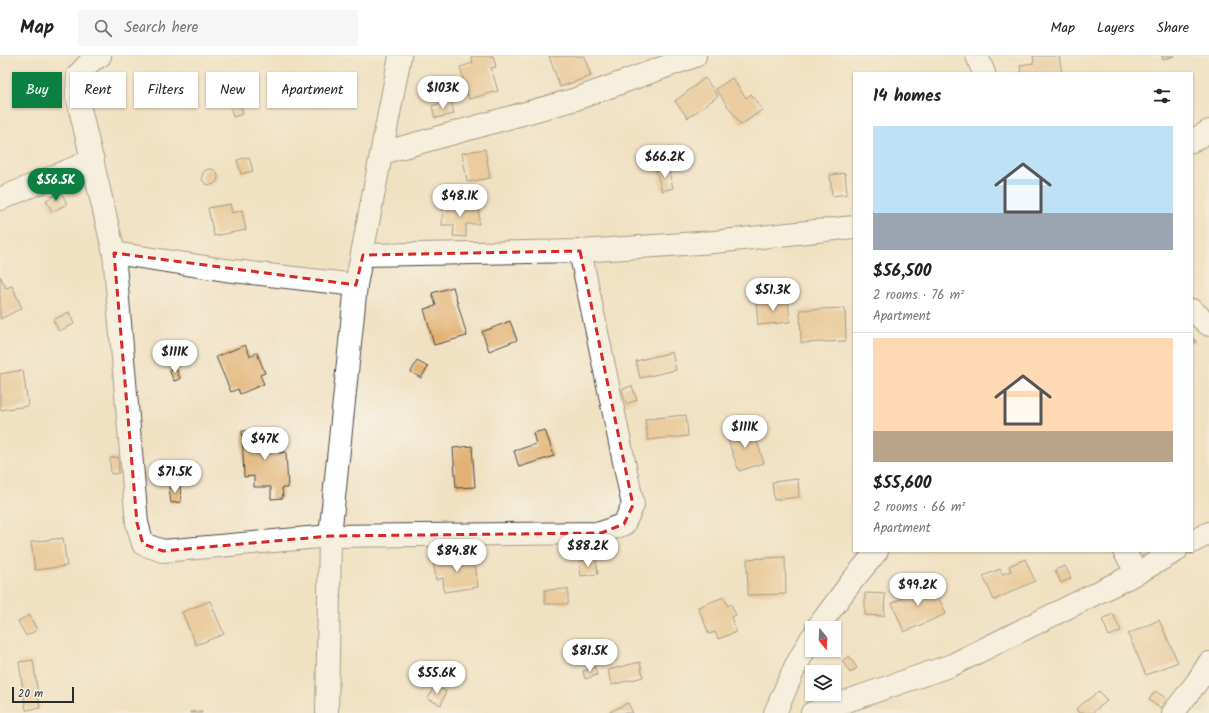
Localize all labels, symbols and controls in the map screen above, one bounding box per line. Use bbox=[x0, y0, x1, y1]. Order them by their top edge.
search box bbox=[78, 10, 358, 46]
text: Map bbox=[20, 13, 54, 43]
text: Search here bbox=[124, 16, 198, 40]
icon: search bbox=[92, 17, 114, 39]
text: Map bbox=[1051, 17, 1075, 39]
text: Layers bbox=[1097, 17, 1135, 39]
text: Share bbox=[1157, 17, 1189, 39]
chip: Buy bbox=[12, 72, 62, 108]
chip: Rent bbox=[70, 72, 126, 108]
chip: Filters bbox=[134, 72, 198, 108]
chip: New bbox=[206, 72, 259, 108]
chip: Apartment bbox=[267, 72, 357, 108]
pin: $103K bbox=[415, 76, 471, 110]
text: $103K bbox=[426, 78, 460, 99]
text: 14 homes bbox=[873, 83, 941, 110]
icon: filters bbox=[1151, 85, 1173, 107]
pin: $66.2K bbox=[632, 145, 698, 179]
text: $66.2K bbox=[645, 147, 685, 168]
icon: home bbox=[987, 152, 1059, 224]
pin: $56.5K bbox=[23, 168, 89, 202]
text: $56.5K bbox=[37, 170, 75, 191]
pin: $48.1K bbox=[427, 184, 493, 218]
text: $48.1K bbox=[441, 186, 479, 207]
text: $56,500 bbox=[873, 258, 931, 285]
pin: $51.3K bbox=[740, 278, 806, 312]
text: $51.3K bbox=[755, 280, 791, 301]
text: 2 rooms · 76 m² bbox=[873, 285, 964, 306]
text: Apartment bbox=[873, 306, 931, 327]
pin: $111K bbox=[147, 340, 203, 374]
text: $111K bbox=[161, 342, 189, 363]
icon: home bbox=[987, 364, 1059, 436]
pin: $111K bbox=[717, 415, 773, 449]
text: $111K bbox=[731, 417, 759, 438]
pin: $47K bbox=[241, 427, 289, 461]
text: $47K bbox=[251, 429, 279, 450]
pin: $71.5K bbox=[142, 460, 208, 494]
text: $71.5K bbox=[157, 462, 193, 483]
text: $55,600 bbox=[873, 470, 931, 497]
text: 2 rooms · 66 m² bbox=[873, 497, 965, 518]
text: Apartment bbox=[873, 518, 931, 539]
pin: $88.2K bbox=[555, 534, 621, 568]
text: $88.2K bbox=[567, 536, 609, 557]
pin: $84.8K bbox=[424, 539, 490, 573]
text: $84.8K bbox=[436, 541, 478, 562]
pin: $99.2K bbox=[885, 573, 951, 607]
text: $99.2K bbox=[898, 575, 938, 596]
north arrow bbox=[805, 621, 841, 657]
map controls bbox=[805, 621, 841, 701]
pin: $81.5K bbox=[557, 639, 623, 673]
text: $81.5K bbox=[572, 641, 608, 662]
pin: $55.6K bbox=[404, 661, 470, 695]
text: $55.6K bbox=[418, 663, 456, 684]
button: layers bbox=[805, 665, 841, 701]
scale bar bbox=[12, 685, 74, 704]
text: 20 m bbox=[18, 685, 43, 703]

